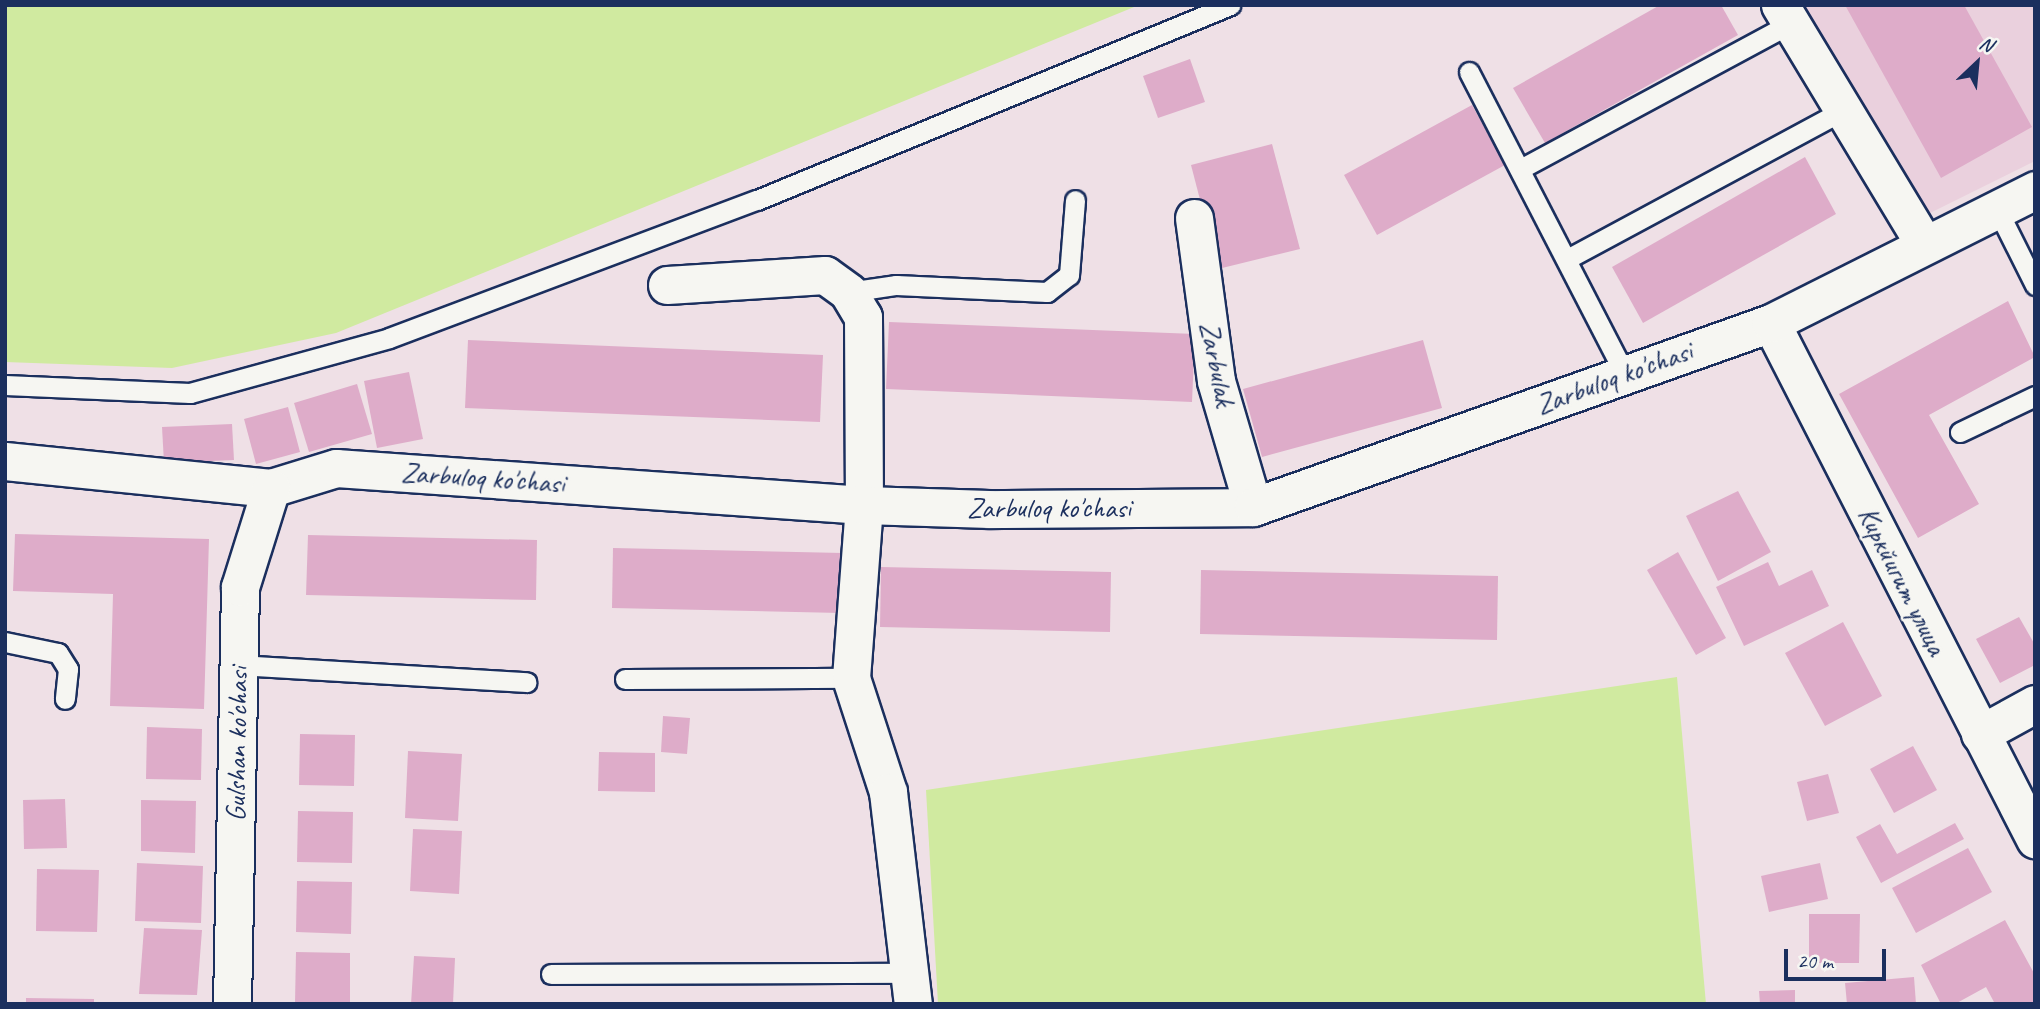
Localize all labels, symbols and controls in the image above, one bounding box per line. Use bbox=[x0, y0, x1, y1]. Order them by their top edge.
north arrow bbox=[1942, 28, 2012, 98]
text: N bbox=[1976, 31, 1997, 57]
street label: Zarbulak bbox=[1192, 319, 1242, 409]
street label: Zarbuloq ko'chasi bbox=[1531, 334, 1697, 422]
street label: Zarbuloq ko'chasi bbox=[400, 456, 566, 500]
street label: Zarbuloq ko'chasi bbox=[967, 491, 1131, 525]
street label: Киркйигит улица bbox=[1850, 501, 1954, 661]
street label: Gulshan ko'chasi bbox=[219, 666, 255, 822]
scale bar bbox=[1788, 936, 1890, 980]
text: 20 m bbox=[1797, 948, 1833, 974]

